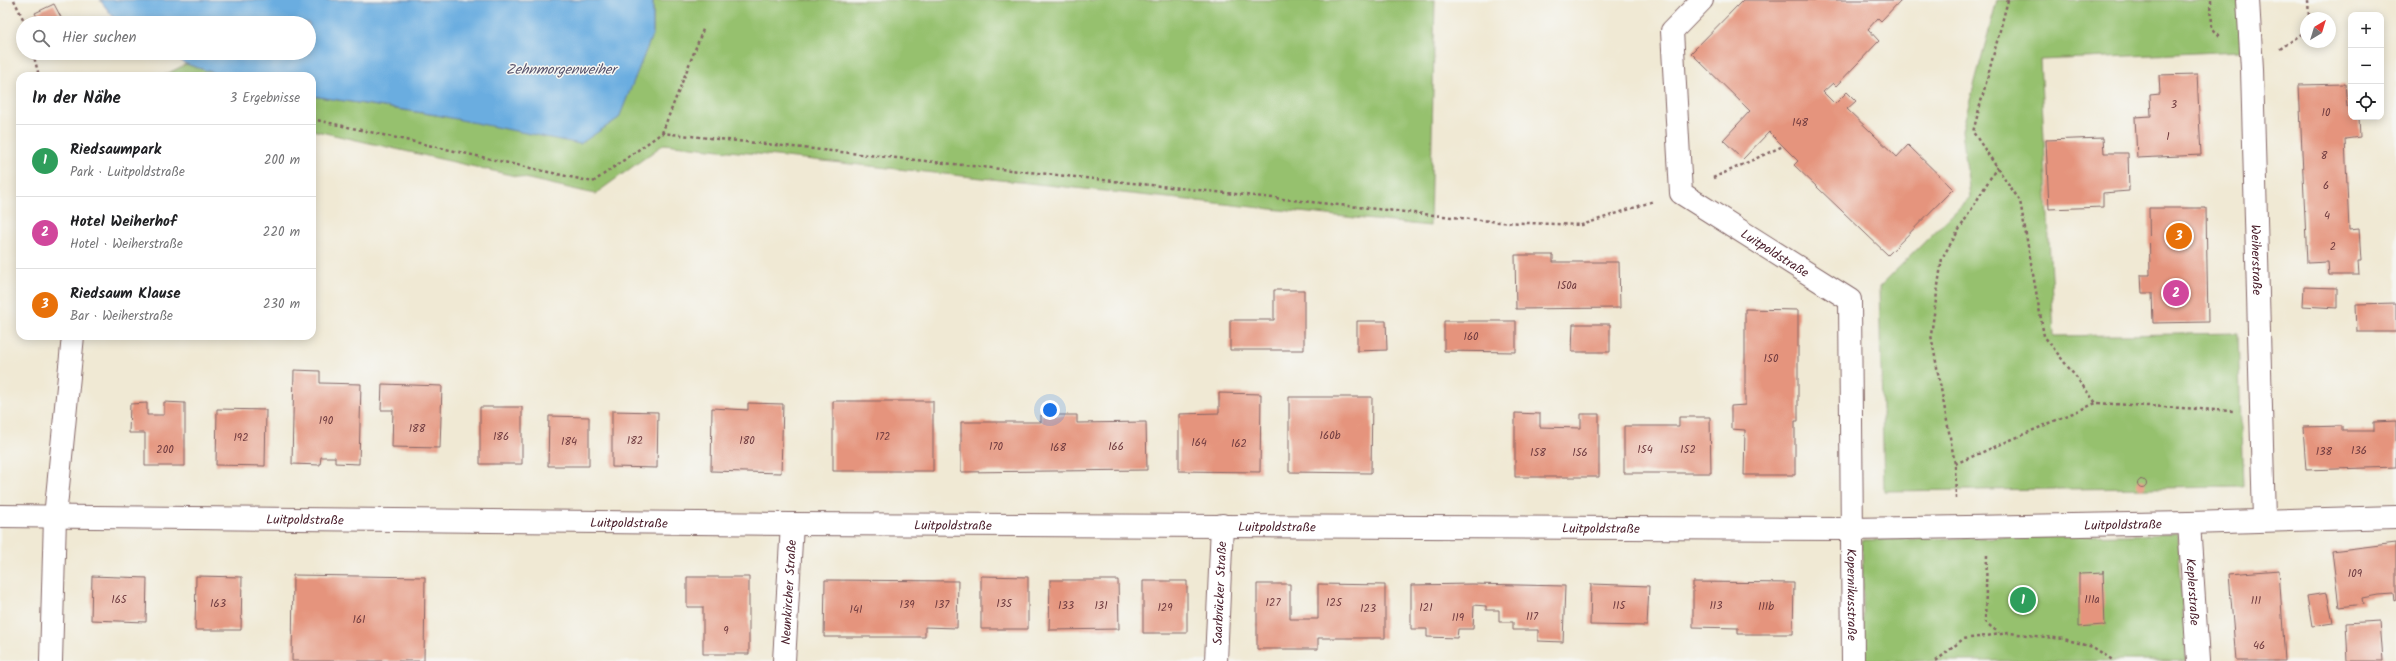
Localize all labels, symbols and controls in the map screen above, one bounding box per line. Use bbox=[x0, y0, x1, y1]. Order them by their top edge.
north arrow bbox=[2300, 12, 2336, 48]
map controls bbox=[2348, 12, 2384, 120]
button: + bbox=[2348, 12, 2384, 48]
search box bbox=[16, 16, 316, 60]
text: Hier suchen bbox=[62, 26, 136, 50]
icon: search bbox=[30, 27, 52, 49]
button: − bbox=[2348, 48, 2384, 84]
water label: Zehnmorgenweiher bbox=[506, 59, 619, 81]
button: locate bbox=[2348, 84, 2384, 120]
text: In der Nähe bbox=[32, 85, 121, 112]
text: 3 Ergebnisse bbox=[230, 88, 300, 109]
house number: 3 bbox=[2171, 96, 2177, 114]
house number: 10 bbox=[2322, 104, 2331, 122]
house number: 148 bbox=[1792, 114, 1808, 132]
house number: 1 bbox=[2166, 128, 2170, 146]
text: Riedsaumpark bbox=[70, 138, 161, 162]
house number: 8 bbox=[2321, 147, 2328, 165]
text: 1 bbox=[43, 150, 47, 171]
text: 200 m bbox=[264, 150, 300, 171]
text: Park · Luitpoldstraße bbox=[70, 162, 185, 183]
house number: 6 bbox=[2323, 177, 2329, 195]
house number: 4 bbox=[2324, 207, 2330, 225]
text: Hotel Weiherhof bbox=[70, 210, 176, 234]
pin: 3 bbox=[2166, 221, 2192, 251]
text: 2 bbox=[41, 222, 49, 243]
text: 220 m bbox=[263, 222, 300, 243]
street label: Luitpoldstraße bbox=[1736, 224, 1813, 284]
street label: Weiherstraße bbox=[2244, 224, 2267, 296]
text: Hotel · Weiherstraße bbox=[70, 234, 183, 255]
house number: 2 bbox=[2330, 238, 2336, 256]
house number: 150a bbox=[1557, 277, 1577, 295]
pin: 2 bbox=[2163, 278, 2189, 308]
text: Riedsaum Klause bbox=[70, 282, 181, 306]
text: 3 bbox=[41, 294, 49, 315]
text: 230 m bbox=[263, 294, 300, 315]
text: Bar · Weiherstraße bbox=[70, 306, 173, 327]
house number: 160 bbox=[1463, 328, 1479, 346]
house number: 150 bbox=[1764, 350, 1779, 368]
your location bbox=[1040, 400, 1060, 420]
house number: 190 bbox=[319, 412, 334, 430]
house number: 188 bbox=[409, 420, 426, 438]
house number: 160b bbox=[1320, 427, 1341, 445]
house number: 186 bbox=[493, 428, 509, 446]
house number: 172 bbox=[876, 428, 890, 446]
house number: 192 bbox=[233, 429, 249, 447]
house number: 182 bbox=[627, 432, 643, 450]
house number: 180 bbox=[739, 432, 755, 450]
house number: 184 bbox=[561, 433, 577, 451]
house number: 164 bbox=[1191, 434, 1207, 452]
house number: 162 bbox=[1231, 435, 1247, 453]
house number: 170 bbox=[989, 438, 1004, 456]
house number: 166 bbox=[1108, 438, 1124, 456]
house number: 168 bbox=[1050, 439, 1066, 457]
house number: 200 bbox=[156, 441, 174, 459]
house number: 154 bbox=[1637, 441, 1653, 459]
house number: 152 bbox=[1680, 441, 1696, 459]
house number: 136 bbox=[2351, 442, 2367, 460]
house number: 138 bbox=[2316, 443, 2333, 461]
house number: 158 bbox=[1530, 444, 1546, 462]
house number: 156 bbox=[1572, 444, 1588, 462]
street label: Luitpoldstraße bbox=[266, 510, 344, 531]
street label: Luitpoldstraße bbox=[590, 513, 668, 535]
street label: Luitpoldstraße bbox=[2084, 514, 2162, 537]
street label: Luitpoldstraße bbox=[914, 516, 992, 537]
street label: Luitpoldstraße bbox=[1238, 517, 1316, 538]
street label: Luitpoldstraße bbox=[1562, 519, 1640, 540]
street label: Neunkircher Straße bbox=[776, 539, 803, 645]
street label: Saarbrücker Straße bbox=[1208, 541, 1233, 646]
street label: Kopernikusstraße bbox=[1840, 548, 1862, 641]
street label: Keplerstraße bbox=[2179, 558, 2205, 627]
house number: 109 bbox=[2348, 565, 2363, 583]
pin: 1 bbox=[2010, 585, 2036, 615]
house number: 165 bbox=[111, 591, 128, 609]
house number: 111a bbox=[2084, 591, 2100, 609]
house number: 111 bbox=[2251, 592, 2261, 610]
house number: 127 bbox=[1266, 594, 1281, 612]
house number: 125 bbox=[1326, 594, 1343, 612]
house number: 163 bbox=[210, 595, 226, 613]
house number: 135 bbox=[996, 595, 1013, 613]
house number: 139 bbox=[899, 596, 915, 614]
house number: 137 bbox=[935, 596, 950, 614]
house number: 133 bbox=[1058, 597, 1074, 615]
house number: 131 bbox=[1094, 597, 1108, 615]
house number: 115 bbox=[1613, 597, 1626, 615]
house number: 113 bbox=[1709, 597, 1723, 615]
house number: 111b bbox=[1758, 598, 1774, 616]
house number: 129 bbox=[1157, 599, 1173, 617]
house number: 121 bbox=[1419, 599, 1433, 617]
house number: 123 bbox=[1360, 600, 1376, 618]
house number: 141 bbox=[850, 601, 862, 619]
house number: 117 bbox=[1526, 608, 1539, 626]
house number: 119 bbox=[1452, 609, 1465, 627]
house number: 161 bbox=[352, 611, 366, 629]
house number: 9 bbox=[723, 622, 729, 640]
house number: 46 bbox=[2253, 637, 2265, 655]

